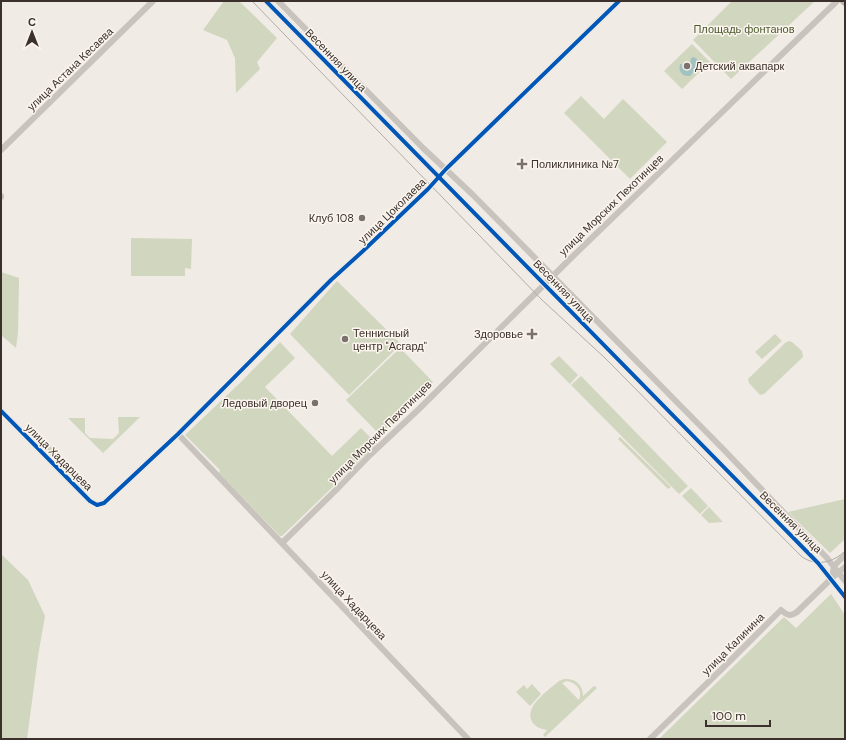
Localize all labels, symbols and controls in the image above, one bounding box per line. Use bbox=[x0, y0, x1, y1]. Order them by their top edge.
north arrow bbox=[12, 12, 52, 52]
text: С bbox=[28, 15, 36, 29]
park label: Площадь фонтанов bbox=[693, 22, 795, 36]
street label: улица Астана Кесаева bbox=[24, 24, 117, 114]
street label: Весенняя улица bbox=[302, 26, 370, 95]
place label: Детский аквапарк bbox=[695, 59, 785, 73]
marker: Детский аквапарк bbox=[682, 61, 692, 71]
street label: улица Морских Пехотинцев bbox=[556, 151, 666, 259]
place label: Поликлиника №7 bbox=[531, 157, 619, 171]
marker: Поликлиника №7 bbox=[516, 158, 528, 170]
street label: улица Цоколаева bbox=[355, 175, 429, 247]
place label: Клуб 108 bbox=[309, 211, 354, 225]
marker: Клуб 108 bbox=[357, 213, 367, 223]
street label: Весенняя улица bbox=[530, 257, 598, 326]
place label: Теннисный центр "Асгард" bbox=[353, 326, 427, 353]
place label: Здоровье bbox=[474, 327, 523, 341]
marker: Здоровье bbox=[526, 328, 538, 340]
marker: Теннисный центр "Асгард" bbox=[340, 334, 350, 344]
street label: улица Морских Пехотинцев bbox=[326, 377, 435, 486]
place label: Ледовый дворец bbox=[222, 396, 308, 410]
marker: Ледовый дворец bbox=[310, 398, 320, 408]
street label: улица Хадарцева bbox=[22, 420, 96, 494]
street label: Весенняя улица bbox=[757, 488, 826, 557]
street label: улица Хадарцева bbox=[318, 568, 390, 643]
street label: улица Калинина bbox=[699, 609, 768, 678]
scale bar bbox=[706, 702, 770, 728]
text: 100 m bbox=[712, 708, 746, 724]

